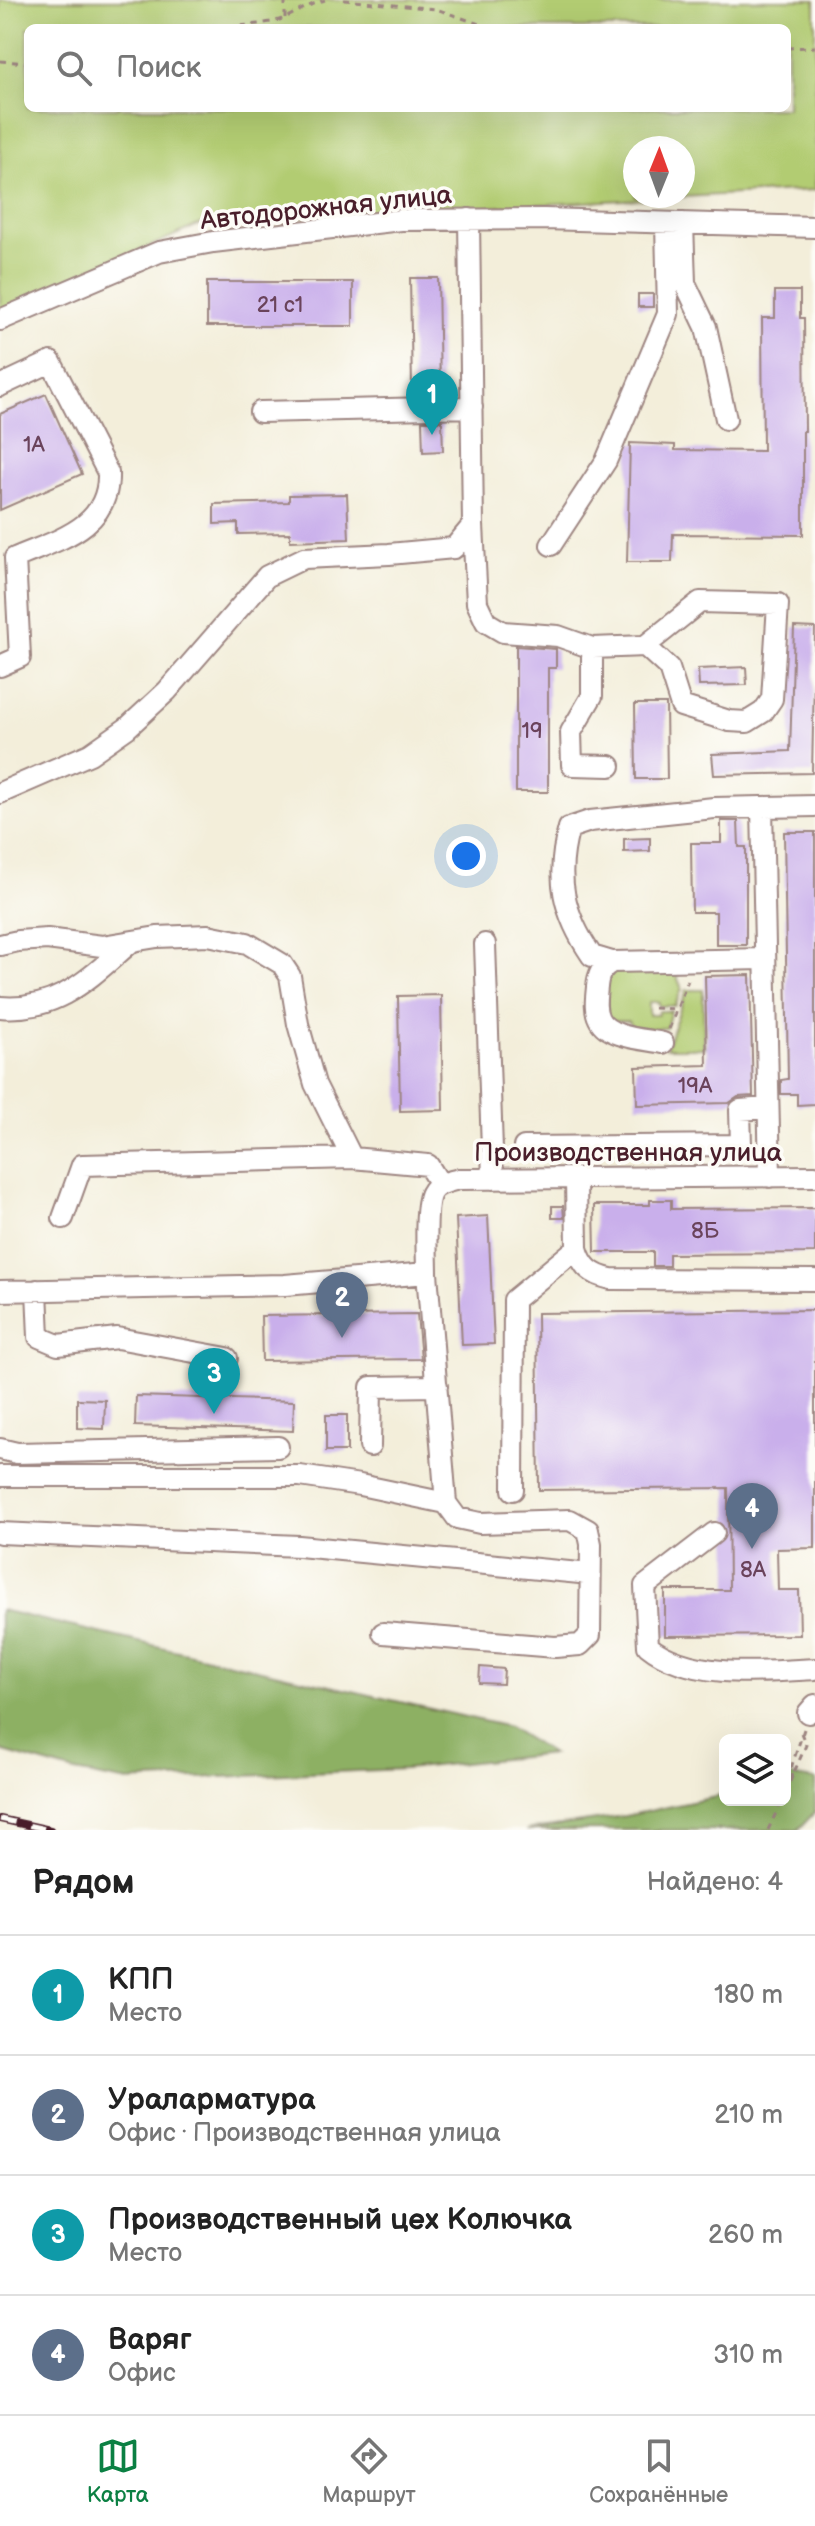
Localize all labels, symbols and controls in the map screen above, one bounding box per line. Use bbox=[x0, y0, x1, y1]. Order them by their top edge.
search box bbox=[24, 24, 791, 112]
icon: search bbox=[52, 46, 96, 90]
text: Поиск bbox=[116, 50, 202, 86]
north arrow bbox=[623, 136, 695, 208]
street label: Автодорожная улица bbox=[198, 180, 453, 237]
house number: 21 с1 bbox=[257, 292, 303, 319]
pin: 1 bbox=[406, 369, 458, 435]
house number: 1А bbox=[23, 432, 46, 459]
house number: 19 bbox=[521, 718, 543, 745]
your location bbox=[446, 836, 486, 876]
house number: 19А bbox=[678, 1073, 713, 1100]
street label: Производственная улица bbox=[474, 1138, 782, 1169]
house number: 8Б bbox=[691, 1218, 720, 1245]
pin: 2 bbox=[316, 1272, 368, 1338]
pin: 3 bbox=[188, 1348, 240, 1414]
pin: 4 bbox=[726, 1483, 778, 1549]
house number: 8А bbox=[740, 1557, 767, 1584]
map controls bbox=[719, 1734, 791, 1806]
button: layers bbox=[719, 1734, 791, 1806]
text: Рядом bbox=[32, 1862, 134, 1903]
text: Найдено: 4 bbox=[647, 1867, 783, 1898]
text: КПП bbox=[108, 1962, 174, 1998]
text: 1 bbox=[53, 1980, 63, 2011]
text: 180 m bbox=[714, 1980, 783, 2011]
text: Место bbox=[108, 1998, 182, 2029]
text: Ураларматура bbox=[108, 2082, 315, 2118]
text: 2 bbox=[50, 2100, 66, 2131]
text: 210 m bbox=[714, 2100, 783, 2131]
text: Офис · Производственная улица bbox=[108, 2118, 501, 2149]
text: Производственный цех Колючка bbox=[108, 2202, 572, 2238]
text: 3 bbox=[50, 2220, 66, 2251]
text: 260 m bbox=[708, 2220, 783, 2251]
text: Место bbox=[108, 2238, 182, 2269]
text: Варяг bbox=[108, 2322, 192, 2358]
text: 4 bbox=[50, 2340, 66, 2371]
text: 310 m bbox=[713, 2340, 783, 2371]
text: Офис bbox=[108, 2358, 176, 2389]
tab: Карта bbox=[87, 2434, 149, 2509]
tab: Маршрут bbox=[322, 2434, 416, 2509]
tab: Сохранённые bbox=[589, 2434, 728, 2509]

